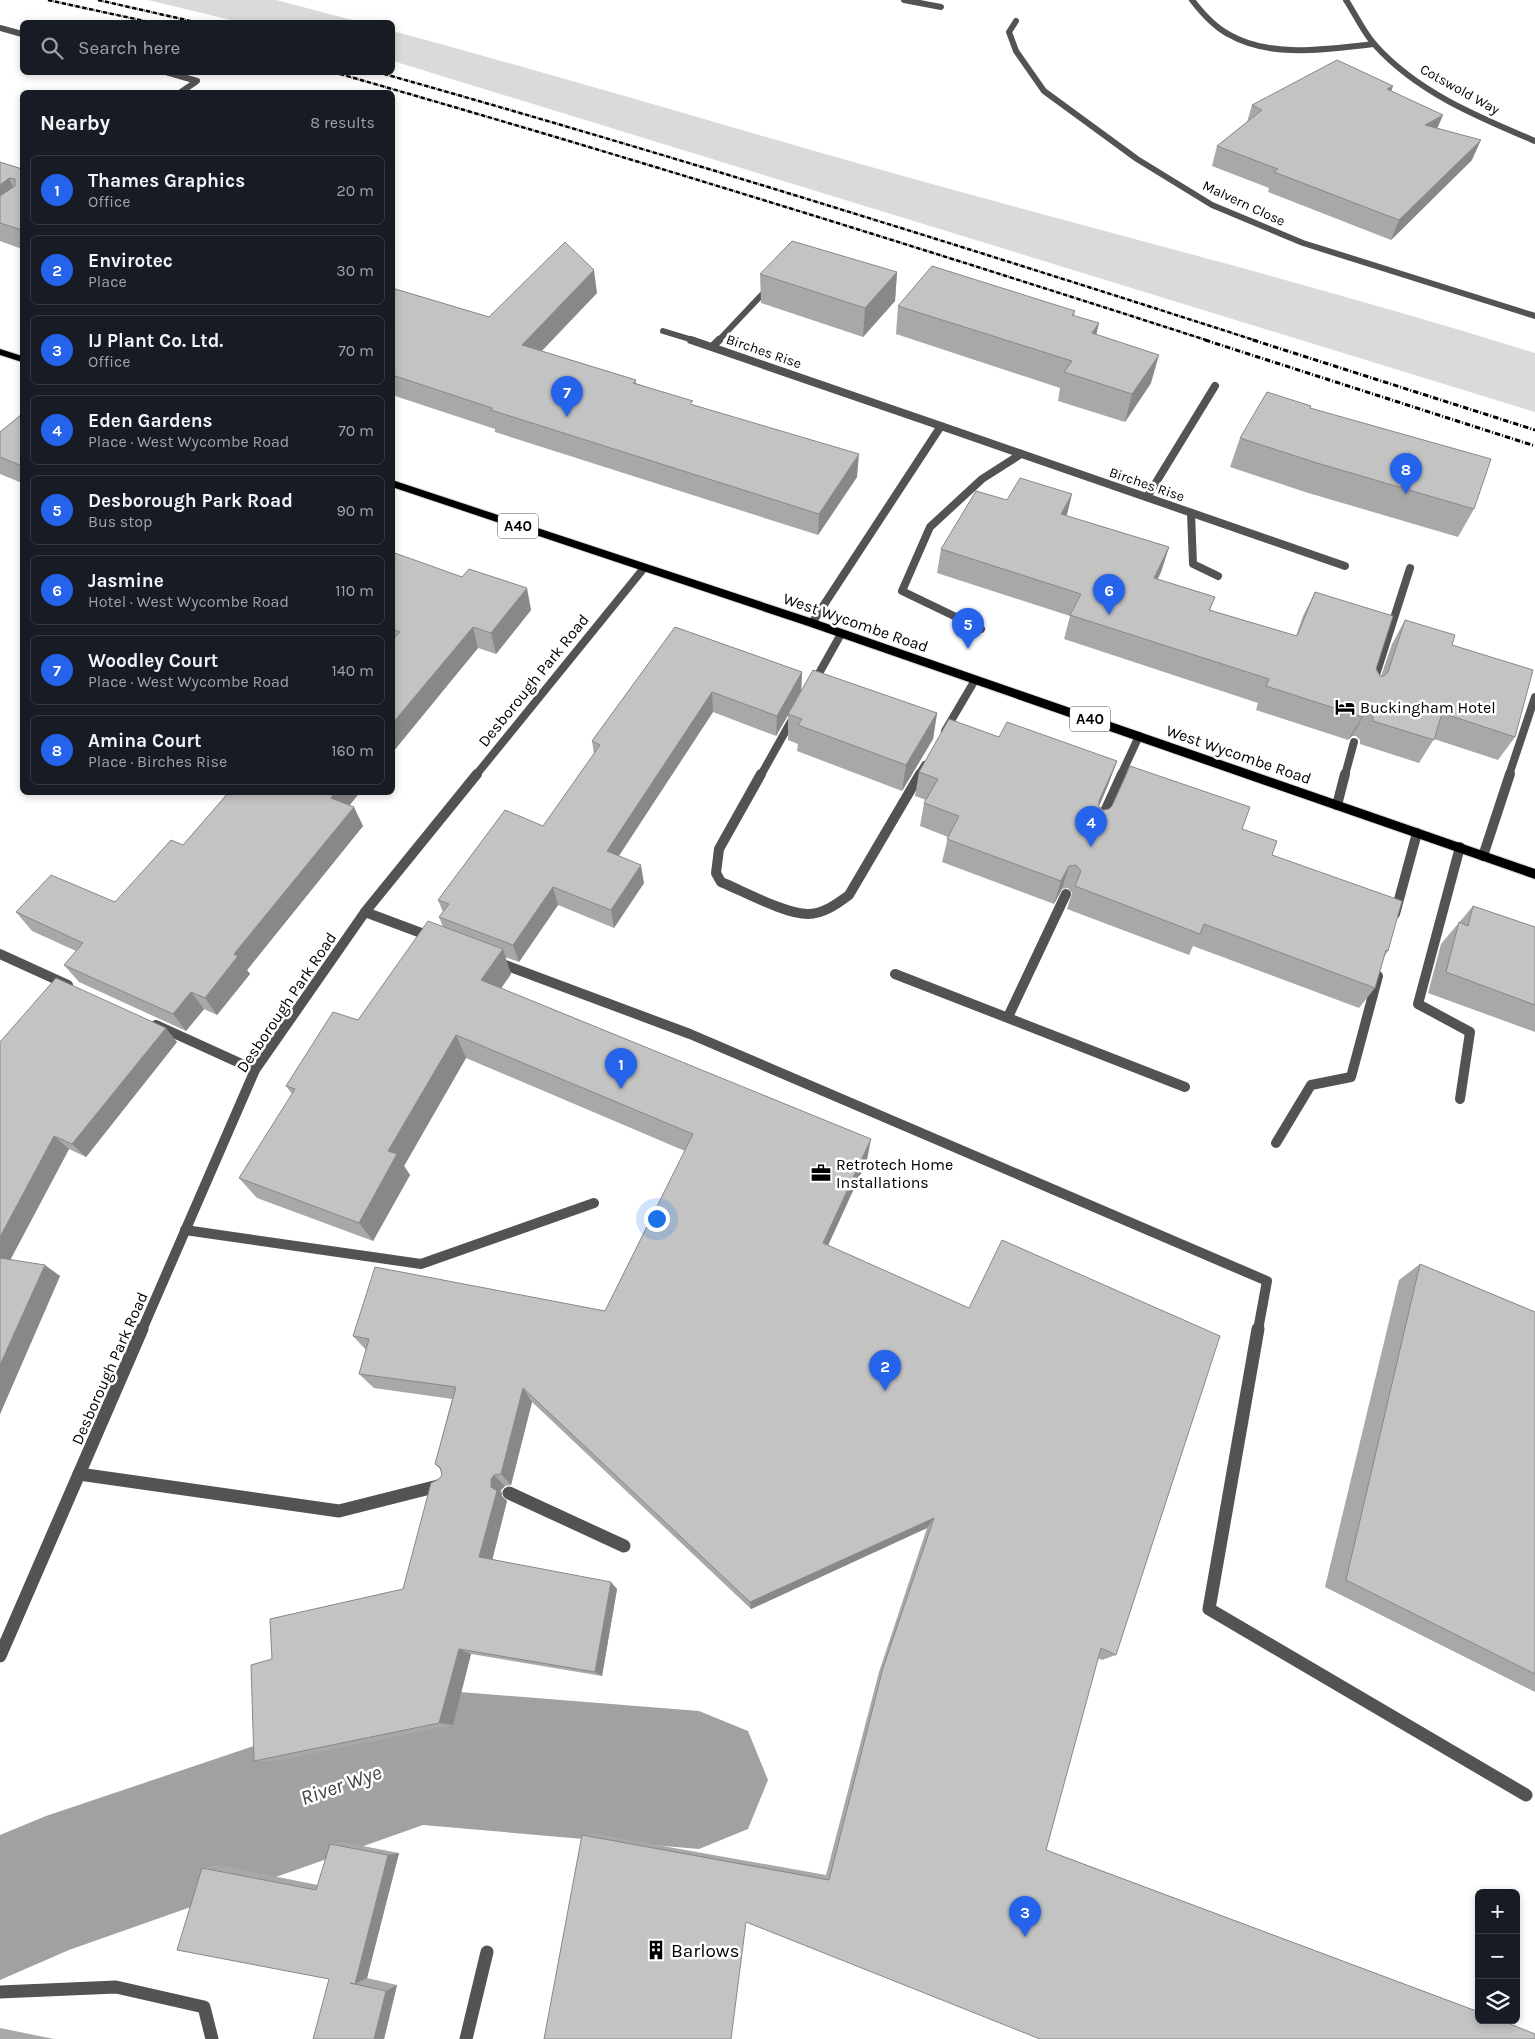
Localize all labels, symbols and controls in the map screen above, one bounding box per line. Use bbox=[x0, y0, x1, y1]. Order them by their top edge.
search box bbox=[20, 20, 395, 75]
icon: search bbox=[38, 34, 66, 62]
text: Search here bbox=[78, 37, 180, 59]
street label: Cotswold Way bbox=[1417, 61, 1503, 119]
text: Nearby bbox=[40, 111, 110, 135]
text: 8 results bbox=[310, 113, 375, 132]
text: Thames Graphics bbox=[88, 170, 245, 192]
street label: Malvern Close bbox=[1200, 177, 1288, 230]
text: 1 bbox=[54, 181, 60, 200]
text: 20 m bbox=[336, 181, 374, 200]
text: Office bbox=[88, 192, 131, 211]
text: Envirotec bbox=[88, 250, 173, 272]
text: 2 bbox=[52, 261, 62, 280]
text: 30 m bbox=[336, 261, 374, 280]
text: Place bbox=[88, 272, 127, 291]
text: IJ Plant Co. Ltd. bbox=[88, 330, 223, 352]
street label: Birches Rise bbox=[724, 331, 804, 372]
text: 3 bbox=[52, 341, 62, 360]
text: 70 m bbox=[338, 341, 374, 360]
text: Office bbox=[88, 352, 131, 371]
pin: 7 bbox=[551, 376, 583, 417]
text: Eden Gardens bbox=[88, 410, 213, 432]
text: 4 bbox=[52, 421, 62, 440]
text: 70 m bbox=[338, 421, 374, 440]
text: Place · West Wycombe Road bbox=[88, 432, 289, 451]
pin: 8 bbox=[1390, 453, 1422, 494]
street label: Birches Rise bbox=[1107, 464, 1187, 505]
text: Desborough Park Road bbox=[88, 490, 293, 512]
text: 5 bbox=[52, 501, 62, 520]
text: 90 m bbox=[336, 501, 374, 520]
text: Bus stop bbox=[88, 512, 152, 531]
road number: A40 bbox=[498, 514, 538, 538]
text: Jasmine bbox=[88, 570, 164, 592]
pin: 6 bbox=[1093, 574, 1125, 615]
text: 6 bbox=[52, 581, 62, 600]
text: 110 m bbox=[335, 581, 374, 600]
street label: West Wycombe Road bbox=[781, 589, 931, 656]
text: Hotel · West Wycombe Road bbox=[88, 592, 289, 611]
pin: 5 bbox=[952, 608, 984, 649]
street label: Desborough Park Road bbox=[474, 610, 593, 750]
text: Woodley Court bbox=[88, 650, 218, 672]
text: 7 bbox=[53, 661, 61, 680]
text: 140 m bbox=[332, 661, 374, 680]
text: Place · West Wycombe Road bbox=[88, 672, 289, 691]
hotel icon: Buckingham Hotel bbox=[1334, 696, 1356, 718]
place label: Buckingham Hotel bbox=[1360, 698, 1496, 717]
road number: A40 bbox=[1070, 706, 1110, 732]
street label: West Wycombe Road bbox=[1164, 721, 1314, 788]
text: Amina Court bbox=[88, 730, 202, 752]
text: 8 bbox=[52, 741, 62, 760]
text: 160 m bbox=[331, 741, 374, 760]
text: Place · Birches Rise bbox=[88, 752, 227, 771]
pin: 4 bbox=[1075, 806, 1107, 847]
street label: Desborough Park Road bbox=[232, 928, 340, 1076]
pin: 1 bbox=[605, 1048, 637, 1089]
place label: Retrotech Home Installations bbox=[836, 1155, 953, 1192]
office icon: Retrotech Home Installations bbox=[810, 1162, 832, 1184]
your location bbox=[644, 1206, 670, 1232]
street label: Desborough Park Road bbox=[67, 1289, 152, 1448]
pin: 2 bbox=[869, 1350, 901, 1391]
water label: River Wye bbox=[297, 1760, 385, 1810]
map controls bbox=[1475, 1889, 1520, 2024]
button: + bbox=[1475, 1889, 1520, 1934]
pin: 3 bbox=[1009, 1896, 1041, 1937]
button: − bbox=[1475, 1934, 1520, 1979]
building icon: Barlows bbox=[645, 1939, 667, 1961]
place label: Barlows bbox=[671, 1940, 740, 1962]
button: layers bbox=[1475, 1979, 1520, 2024]

